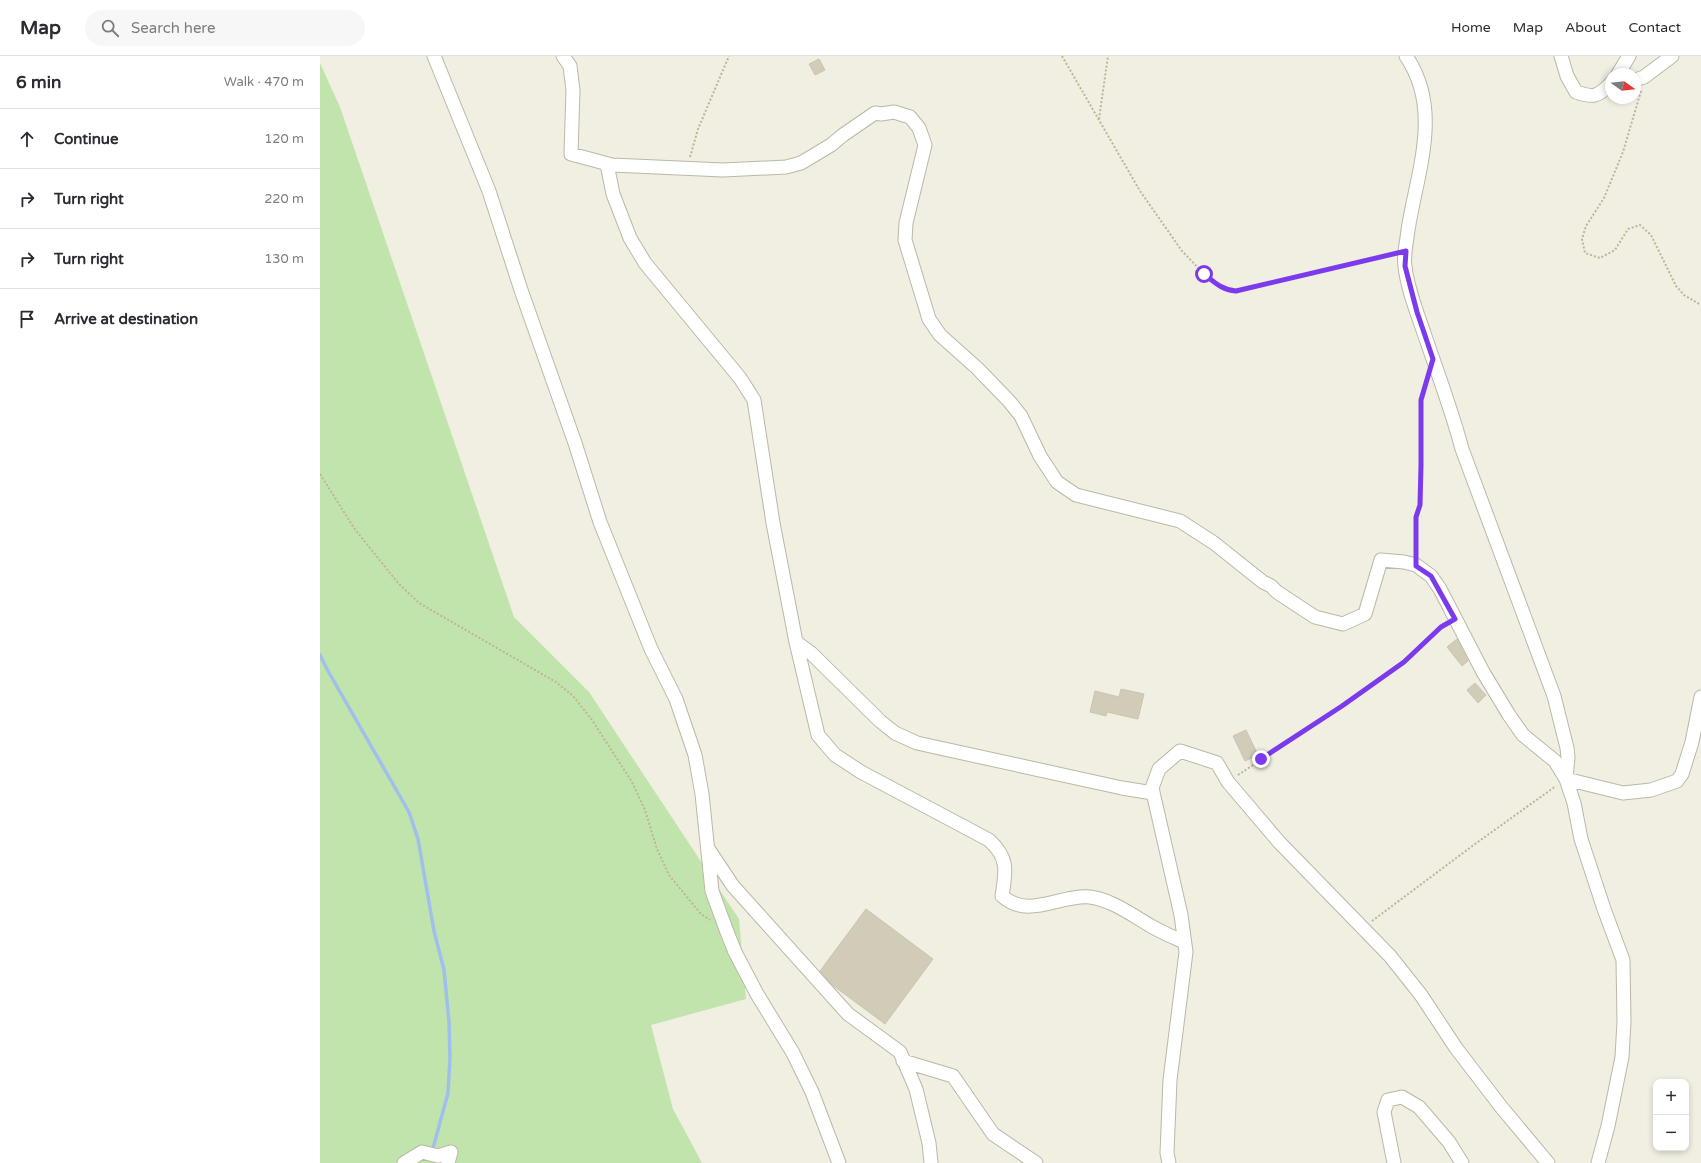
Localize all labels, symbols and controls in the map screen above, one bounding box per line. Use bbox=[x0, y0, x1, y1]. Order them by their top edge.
search box bbox=[85, 10, 365, 46]
text: Map bbox=[20, 17, 61, 39]
icon: search bbox=[99, 17, 121, 39]
text: Search here bbox=[131, 19, 215, 37]
text: Home bbox=[1451, 19, 1491, 36]
text: Map bbox=[1513, 19, 1543, 36]
text: About bbox=[1565, 19, 1607, 36]
text: Contact bbox=[1629, 19, 1681, 36]
north arrow bbox=[1605, 68, 1641, 104]
text: 6 min bbox=[16, 72, 61, 93]
text: Walk · 470 m bbox=[224, 74, 304, 90]
icon: ahead bbox=[16, 128, 38, 150]
text: Continue bbox=[54, 130, 118, 148]
text: 120 m bbox=[264, 131, 304, 147]
icon: right bbox=[16, 188, 38, 210]
text: Turn right bbox=[54, 190, 124, 208]
text: 220 m bbox=[264, 191, 304, 207]
icon: right bbox=[16, 248, 38, 270]
text: Turn right bbox=[54, 250, 124, 268]
text: 130 m bbox=[264, 251, 304, 267]
route start bbox=[1195, 265, 1213, 283]
icon: arrive bbox=[16, 308, 38, 330]
text: Arrive at destination bbox=[54, 310, 198, 328]
route end bbox=[1252, 750, 1270, 768]
map controls bbox=[1653, 1079, 1689, 1151]
button: + bbox=[1653, 1079, 1689, 1115]
button: − bbox=[1653, 1115, 1689, 1151]

